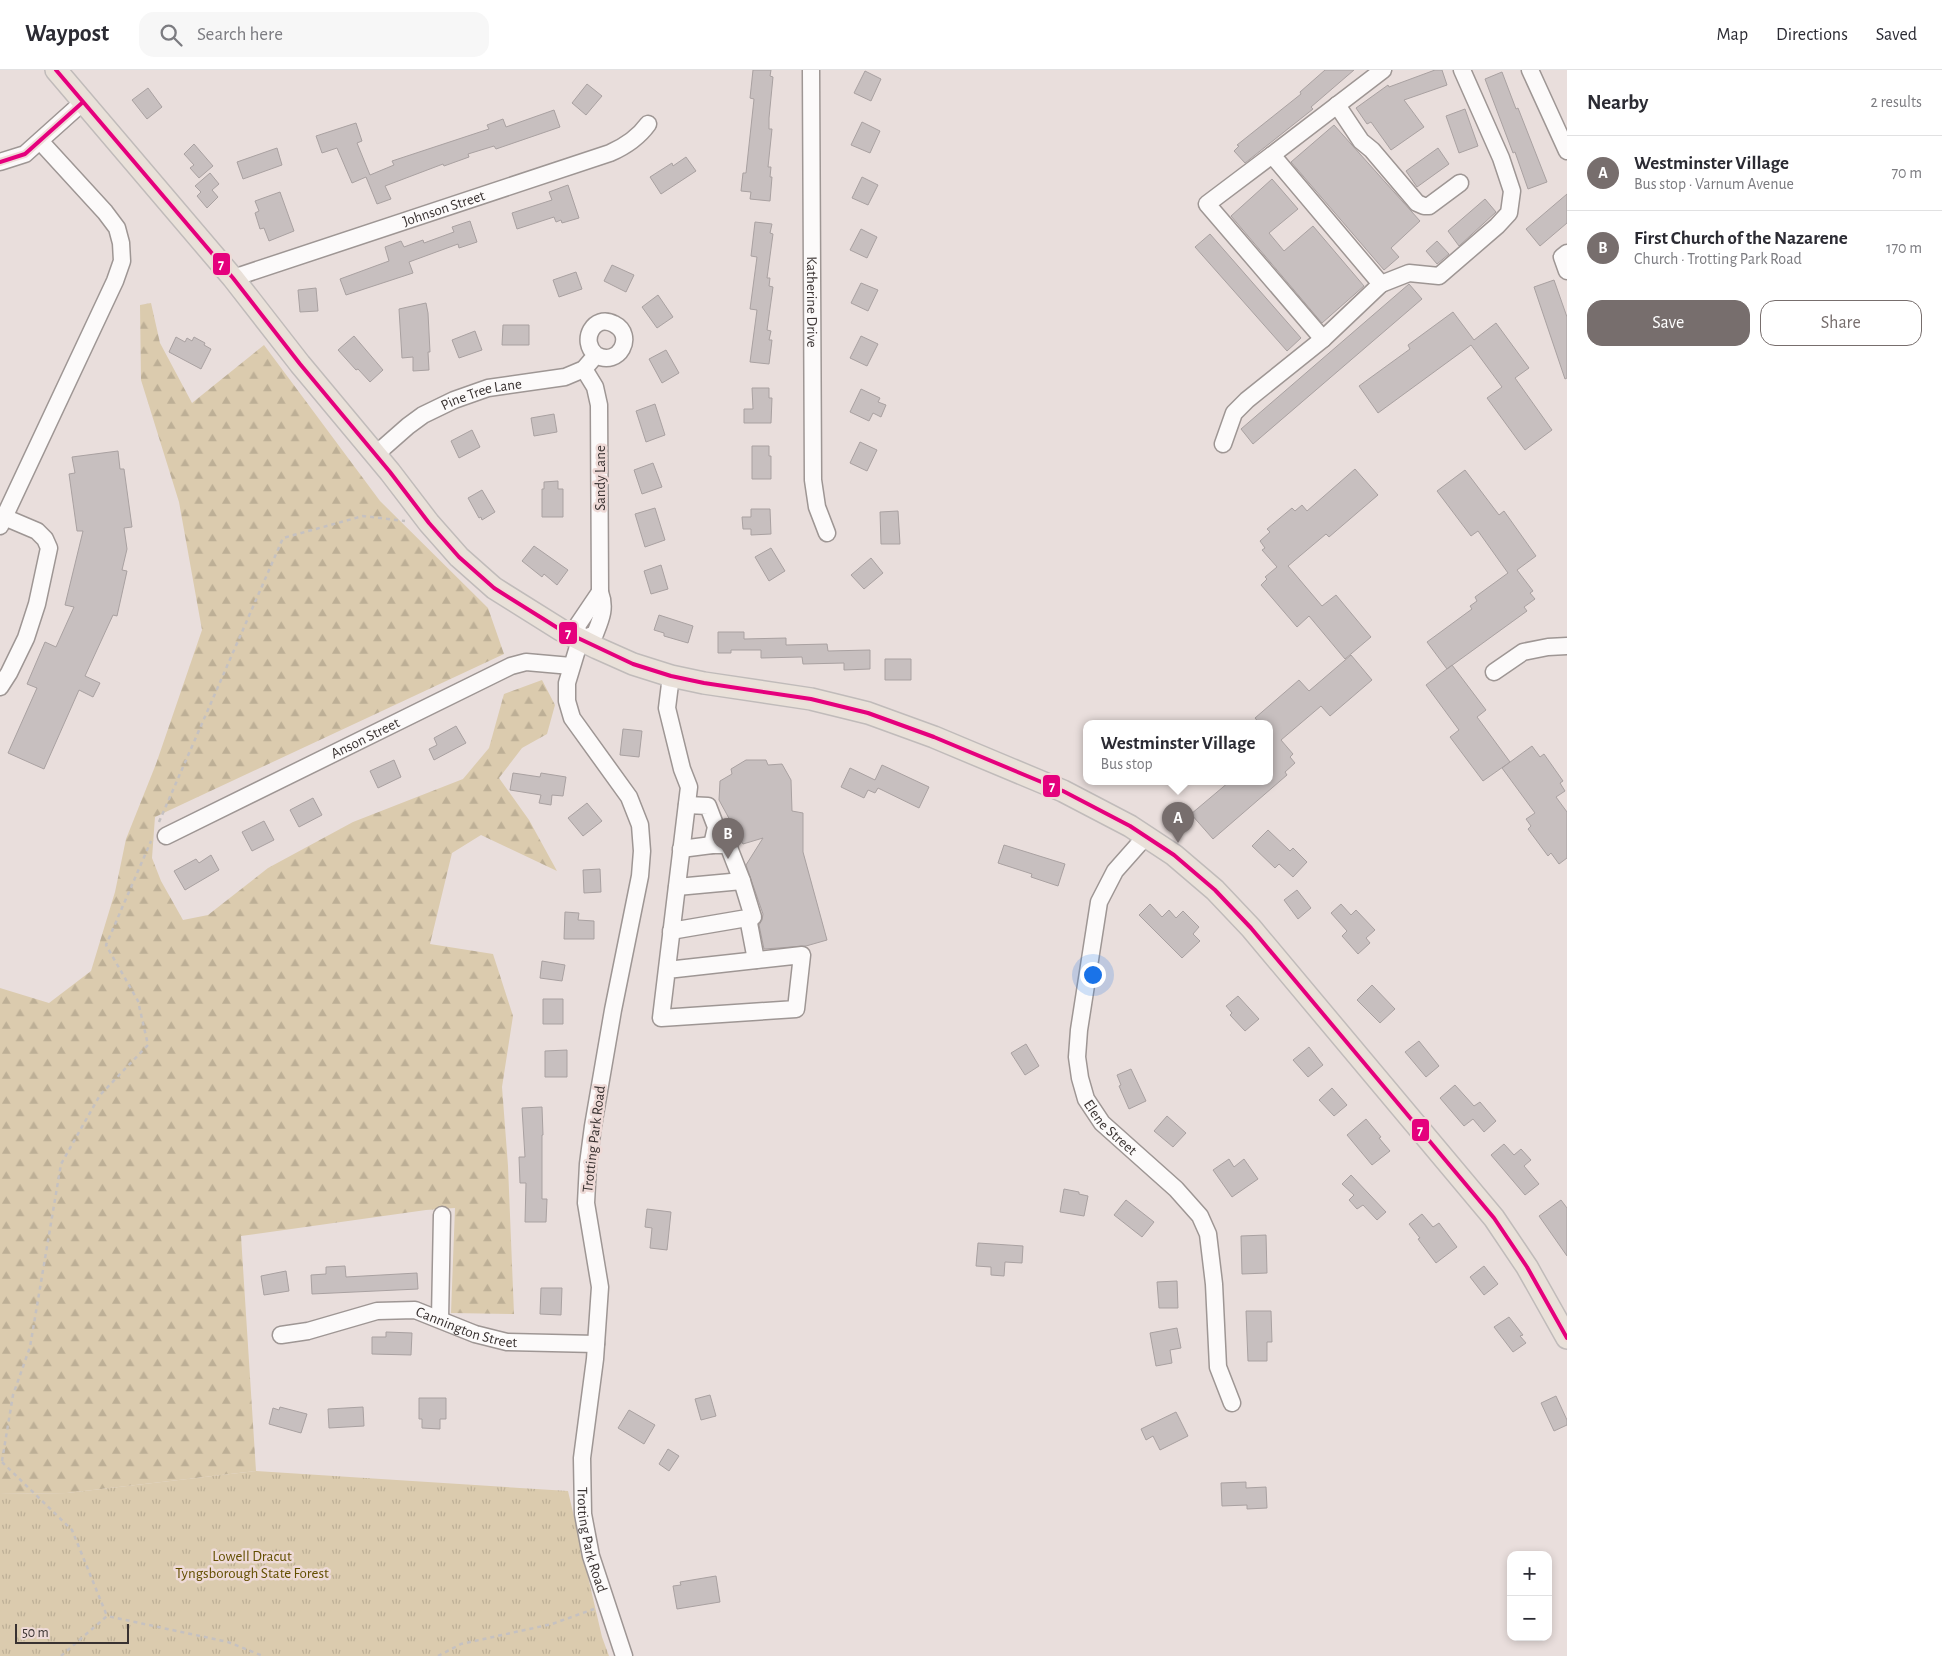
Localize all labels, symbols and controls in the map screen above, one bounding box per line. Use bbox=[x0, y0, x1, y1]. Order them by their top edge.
search box bbox=[139, 12, 489, 57]
icon: search bbox=[157, 21, 185, 49]
text: Waypost bbox=[25, 22, 109, 46]
text: Search here bbox=[197, 25, 283, 44]
text: Map bbox=[1717, 26, 1748, 44]
text: Directions bbox=[1776, 26, 1848, 44]
text: Saved bbox=[1876, 26, 1917, 44]
text: Nearby bbox=[1587, 92, 1648, 113]
text: 2 results bbox=[1870, 94, 1922, 110]
text: Westminster Village bbox=[1634, 154, 1789, 173]
text: A bbox=[1598, 165, 1608, 181]
text: 70 m bbox=[1891, 165, 1922, 181]
text: Bus stop · Varnum Avenue bbox=[1634, 176, 1794, 192]
street label: Johnson Street bbox=[401, 187, 487, 229]
text: First Church of the Nazarene bbox=[1634, 229, 1848, 248]
text: B bbox=[1598, 240, 1608, 256]
text: 170 m bbox=[1886, 240, 1922, 256]
text: Church · Trotting Park Road bbox=[1634, 251, 1802, 267]
line badge: 7 bbox=[212, 252, 231, 276]
street label: Katherine Drive bbox=[804, 256, 820, 348]
text: 7 bbox=[218, 258, 224, 272]
button: Save bbox=[1587, 300, 1750, 346]
button: Share bbox=[1760, 300, 1922, 346]
street label: Pine Tree Lane bbox=[438, 376, 523, 413]
street label: Sandy Lane bbox=[593, 445, 608, 511]
line badge: 7 bbox=[558, 621, 578, 645]
text: 7 bbox=[565, 627, 571, 641]
street label: Anson Street bbox=[328, 715, 402, 761]
popup bbox=[1083, 720, 1273, 785]
text: Westminster Village bbox=[1101, 734, 1255, 753]
text: Bus stop bbox=[1101, 756, 1153, 772]
line badge: 7 bbox=[1042, 774, 1061, 798]
text: 7 bbox=[1049, 780, 1055, 794]
pin: A bbox=[1162, 802, 1194, 843]
pin: B bbox=[712, 818, 744, 859]
your location bbox=[1080, 962, 1106, 988]
street label: Trotting Park Road bbox=[580, 1085, 608, 1193]
street label: Elene Street bbox=[1081, 1097, 1140, 1158]
line badge: 7 bbox=[1411, 1118, 1430, 1142]
text: 7 bbox=[1417, 1124, 1423, 1138]
street label: Cannington Street bbox=[414, 1304, 518, 1350]
street label: Trotting Park Road bbox=[575, 1487, 610, 1594]
park label: Lowell Dracut Tyngsborough State Forest bbox=[175, 1549, 329, 1581]
map controls bbox=[1507, 1551, 1552, 1641]
button: + bbox=[1507, 1551, 1552, 1596]
button: − bbox=[1507, 1596, 1552, 1641]
scale bar bbox=[15, 1621, 129, 1644]
text: 50 m bbox=[22, 1626, 49, 1640]

